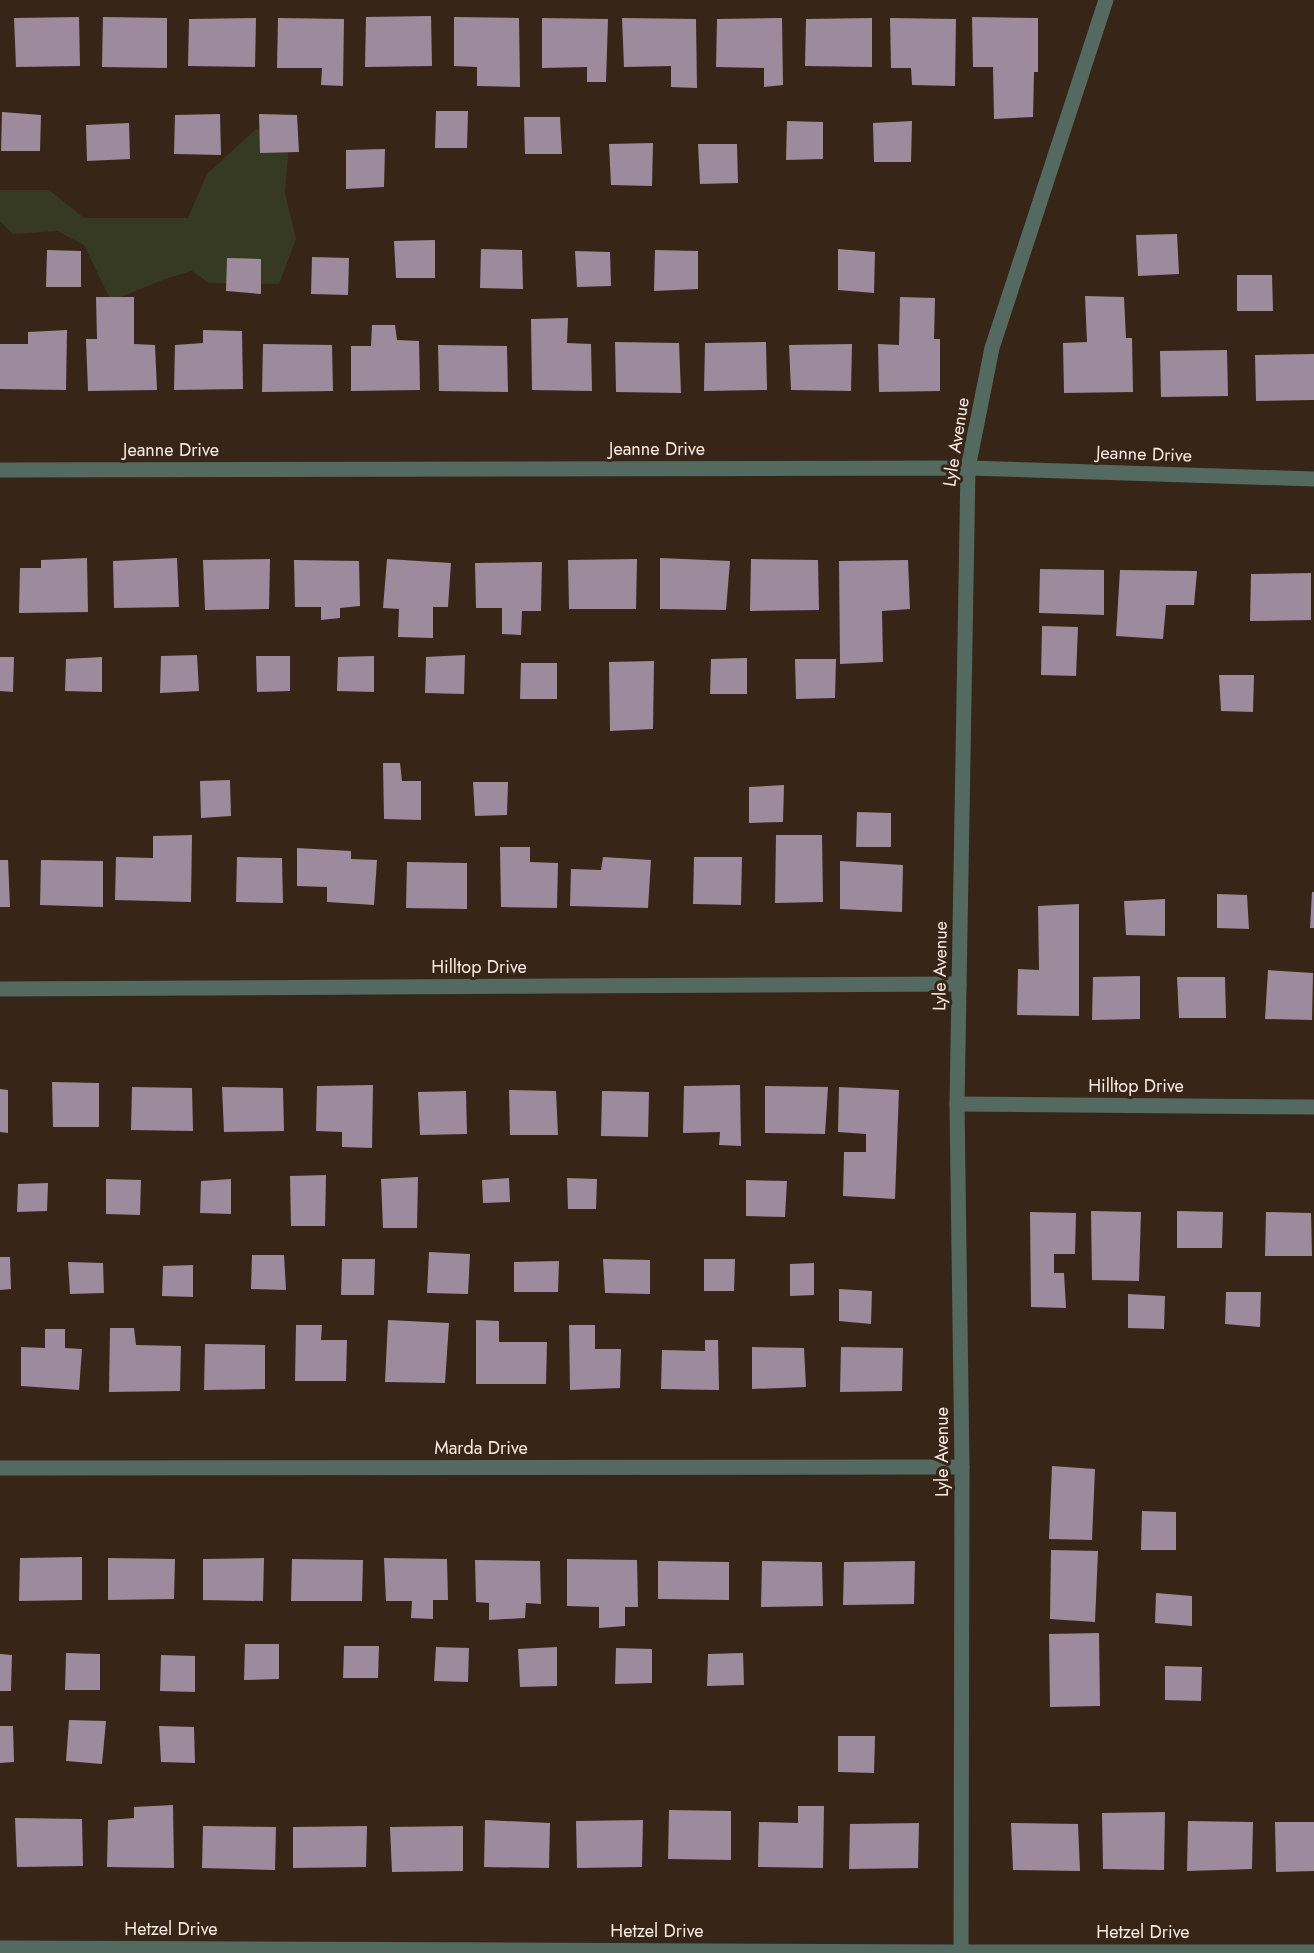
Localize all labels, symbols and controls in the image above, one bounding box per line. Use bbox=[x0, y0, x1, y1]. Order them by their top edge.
street label: Lyle Avenue bbox=[936, 396, 976, 488]
street label: Jeanne Drive bbox=[607, 436, 705, 462]
street label: Jeanne Drive bbox=[121, 437, 219, 463]
street label: Jeanne Drive bbox=[1094, 439, 1192, 469]
street label: Lyle Avenue bbox=[926, 921, 954, 1011]
street label: Hilltop Drive bbox=[431, 954, 527, 980]
street label: Hilltop Drive bbox=[1088, 1073, 1184, 1099]
street label: Lyle Avenue bbox=[929, 1407, 955, 1497]
street label: Marda Drive bbox=[434, 1435, 528, 1461]
street label: Hetzel Drive bbox=[124, 1916, 218, 1942]
street label: Hetzel Drive bbox=[610, 1918, 704, 1944]
street label: Hetzel Drive bbox=[1096, 1919, 1190, 1945]

